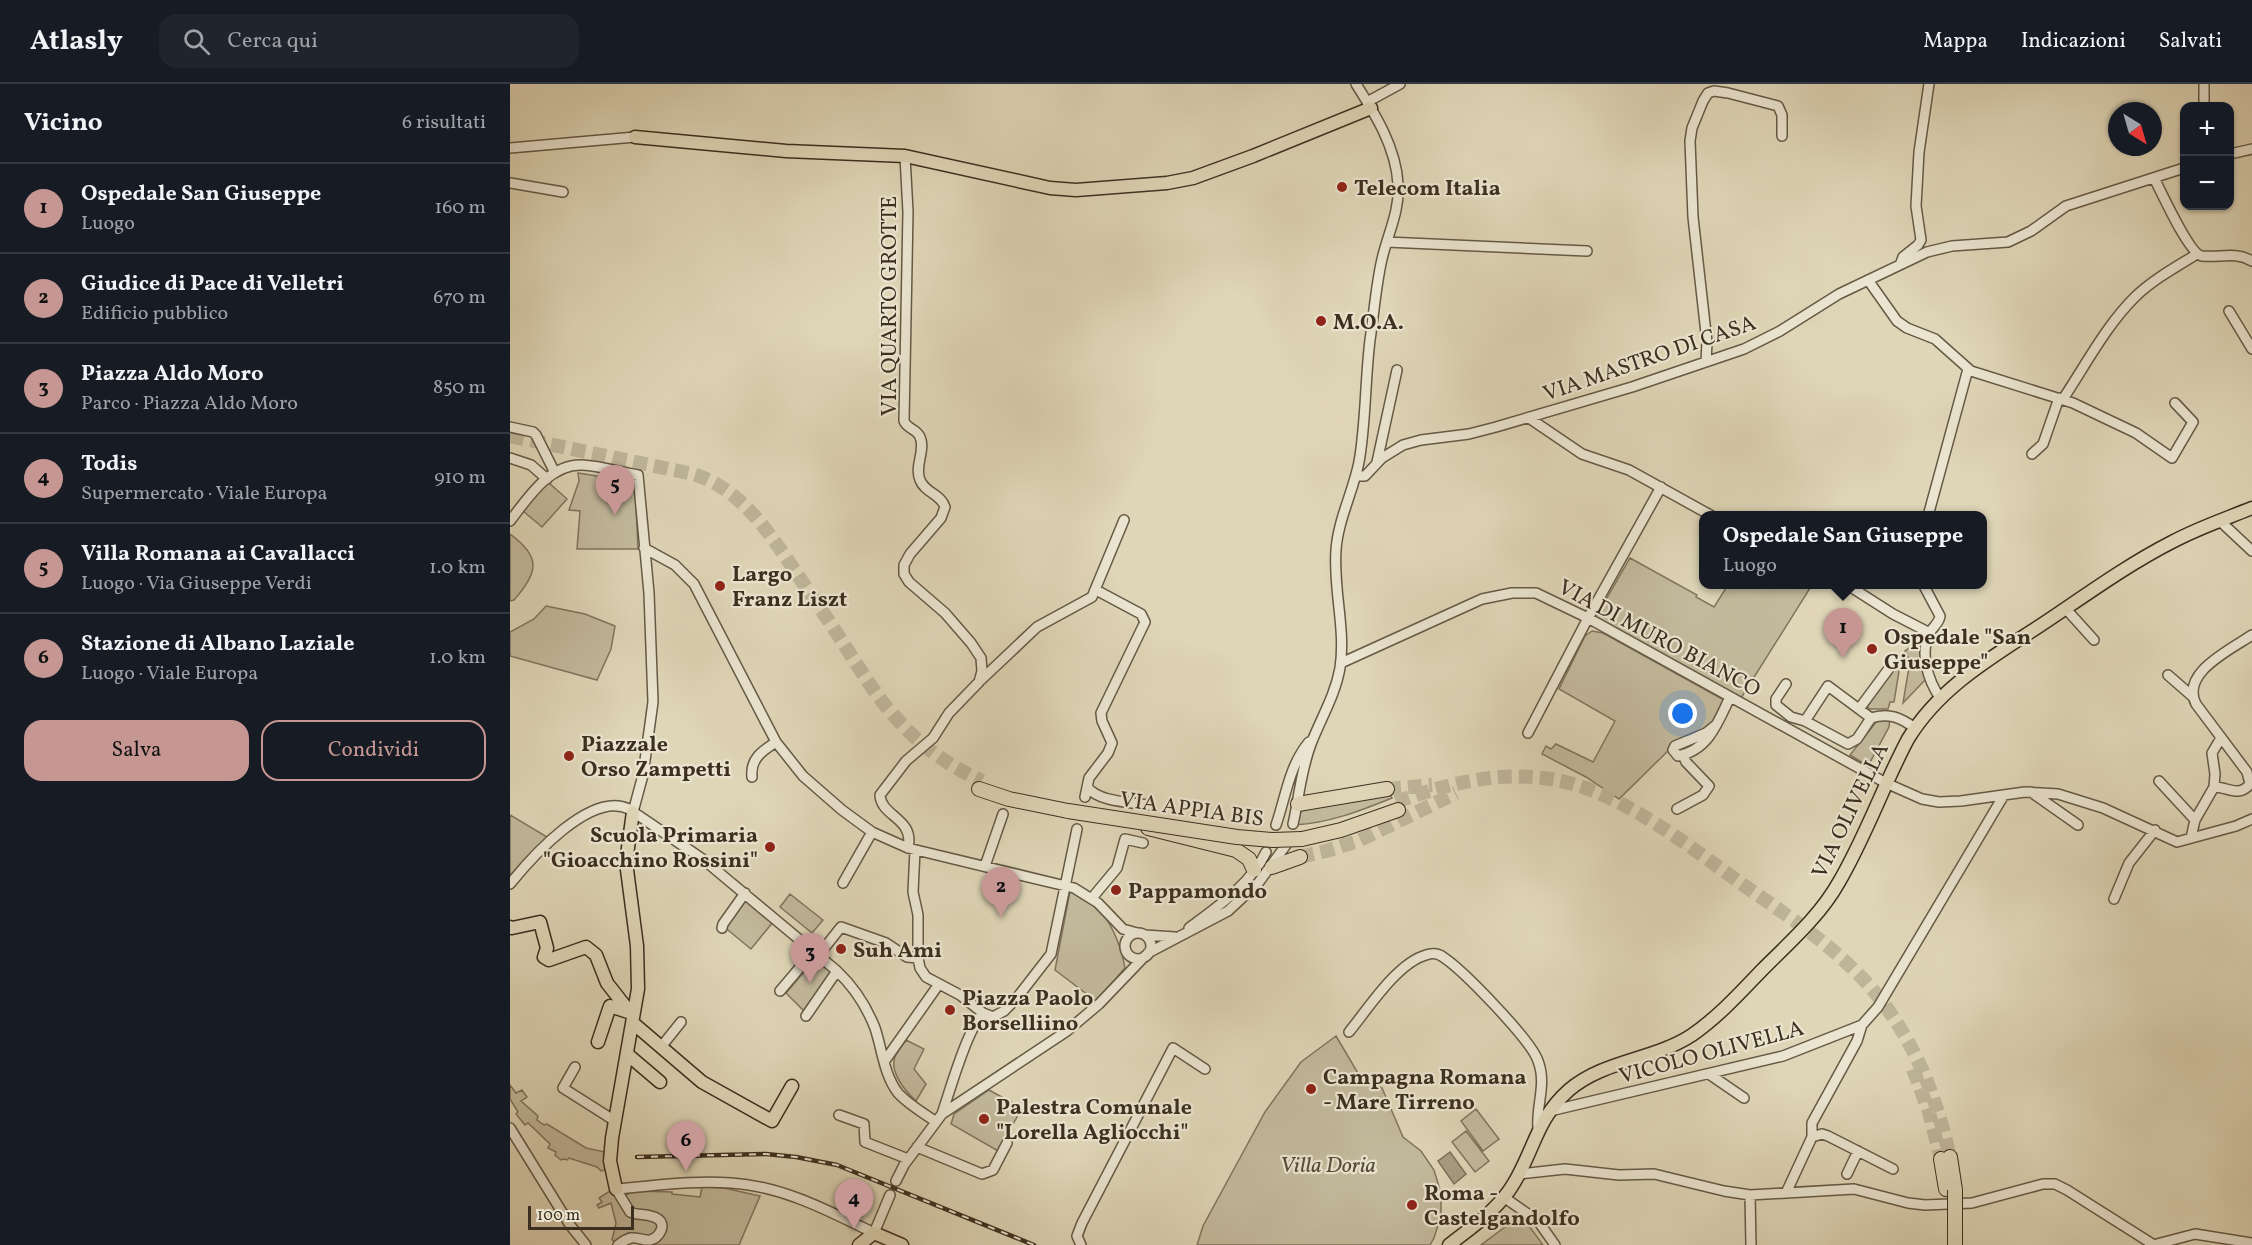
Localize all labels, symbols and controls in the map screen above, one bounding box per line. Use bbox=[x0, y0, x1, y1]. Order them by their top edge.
search box bbox=[159, 14, 579, 68]
text: Atlasly bbox=[30, 22, 123, 61]
icon: search bbox=[180, 25, 213, 58]
text: Cerca qui bbox=[228, 26, 318, 57]
text: Mappa bbox=[1923, 27, 1988, 56]
text: Indicazioni bbox=[2021, 27, 2126, 56]
text: Salvati bbox=[2159, 27, 2222, 56]
north arrow bbox=[2108, 102, 2162, 156]
map controls bbox=[2180, 102, 2234, 210]
button: + bbox=[2180, 102, 2234, 156]
text: Vicino bbox=[24, 105, 103, 141]
text: 6 risultati bbox=[402, 109, 486, 137]
button: − bbox=[2180, 156, 2234, 210]
place label: Telecom Italia bbox=[1354, 174, 1501, 205]
text: Ospedale San Giuseppe bbox=[81, 179, 321, 210]
marker: Telecom Italia bbox=[1335, 180, 1349, 194]
text: 1 bbox=[39, 194, 48, 222]
text: 160 m bbox=[434, 194, 486, 222]
street label: VIA QUARTO GROTTE bbox=[875, 196, 906, 416]
text: Luogo bbox=[81, 210, 135, 238]
text: Giudice di Pace di Velletri bbox=[81, 269, 344, 300]
text: 2 bbox=[38, 284, 49, 312]
text: 670 m bbox=[433, 284, 486, 312]
text: Edificio pubblico bbox=[81, 300, 228, 328]
place label: M.O.A. bbox=[1333, 308, 1404, 339]
street label: VIA MASTRO DI CASA bbox=[1539, 308, 1760, 410]
marker: M.O.A. bbox=[1314, 314, 1328, 328]
text: Piazza Aldo Moro bbox=[81, 359, 264, 390]
text: 3 bbox=[38, 374, 49, 402]
text: 850 m bbox=[433, 374, 486, 402]
text: Parco · Piazza Aldo Moro bbox=[81, 390, 298, 418]
text: Todis bbox=[81, 449, 137, 480]
text: 4 bbox=[37, 464, 50, 492]
text: 910 m bbox=[434, 464, 486, 492]
pin: 5 bbox=[596, 466, 634, 515]
text: Supermercato · Viale Europa bbox=[81, 480, 327, 508]
popup bbox=[1699, 511, 1987, 589]
text: Ospedale San Giuseppe bbox=[1723, 521, 1963, 552]
text: Villa Romana ai Cavallacci bbox=[81, 539, 355, 570]
text: Luogo bbox=[1723, 552, 1777, 580]
text: 5 bbox=[39, 554, 48, 582]
text: 1.0 km bbox=[429, 554, 486, 582]
place label: Largo Franz Liszt bbox=[732, 560, 847, 616]
text: Luogo · Via Giuseppe Verdi bbox=[81, 570, 312, 598]
street label: VIA DI MURO BIANCO bbox=[1552, 573, 1766, 706]
marker: Largo Franz Liszt bbox=[713, 579, 727, 593]
pin: 1 bbox=[1824, 608, 1862, 658]
place label: Ospedale "San Giuseppe" bbox=[1884, 623, 2031, 679]
text: Stazione di Albano Laziale bbox=[81, 629, 354, 660]
marker: Ospedale "San Giuseppe" bbox=[1865, 642, 1879, 656]
text: 6 bbox=[38, 644, 49, 672]
text: 1.0 km bbox=[429, 644, 486, 672]
text: Luogo · Viale Europa bbox=[81, 660, 258, 688]
your location bbox=[1668, 699, 1697, 728]
button: Salva bbox=[24, 720, 249, 781]
button: Condividi bbox=[261, 720, 486, 781]
place label: Piazzale Orso Zampetti bbox=[581, 730, 731, 786]
street label: VIA OLIVELLA bbox=[1805, 738, 1897, 884]
marker: Piazzale Orso Zampetti bbox=[562, 749, 576, 763]
street label: VIA APPIA BIS bbox=[1118, 785, 1266, 836]
place label: Scuola Primaria "Gioacchino Rossini" bbox=[543, 821, 758, 877]
marker: Scuola Primaria "Gioacchino Rossini" bbox=[763, 840, 777, 854]
pin: 2 bbox=[982, 868, 1020, 917]
place label: Pappamondo bbox=[1128, 877, 1267, 908]
marker: Pappamondo bbox=[1109, 883, 1123, 897]
pin: 3 bbox=[790, 934, 830, 983]
place label: Suh Ami bbox=[853, 936, 942, 967]
marker: Suh Ami bbox=[834, 942, 848, 956]
place label: Piazza Paolo Borselliino bbox=[962, 984, 1093, 1040]
marker: Piazza Paolo Borselliino bbox=[943, 1003, 957, 1017]
street label: VICOLO OLIVELLA bbox=[1616, 1014, 1808, 1093]
place label: Campagna Romana - Mare Tirreno bbox=[1323, 1063, 1527, 1119]
marker: Campagna Romana - Mare Tirreno bbox=[1304, 1082, 1318, 1096]
place label: Palestra Comunale "Lorella Agliocchi" bbox=[996, 1093, 1192, 1149]
marker: Palestra Comunale "Lorella Agliocchi" bbox=[977, 1112, 991, 1126]
pin: 6 bbox=[666, 1122, 705, 1171]
park label: Villa Doria bbox=[1280, 1151, 1376, 1182]
place label: Roma - Castelgandolfo bbox=[1424, 1179, 1580, 1235]
pin: 4 bbox=[834, 1180, 874, 1229]
marker: Roma - Castelgandolfo bbox=[1405, 1198, 1419, 1212]
scale bar bbox=[528, 1203, 634, 1230]
text: 100 m bbox=[537, 1205, 580, 1227]

